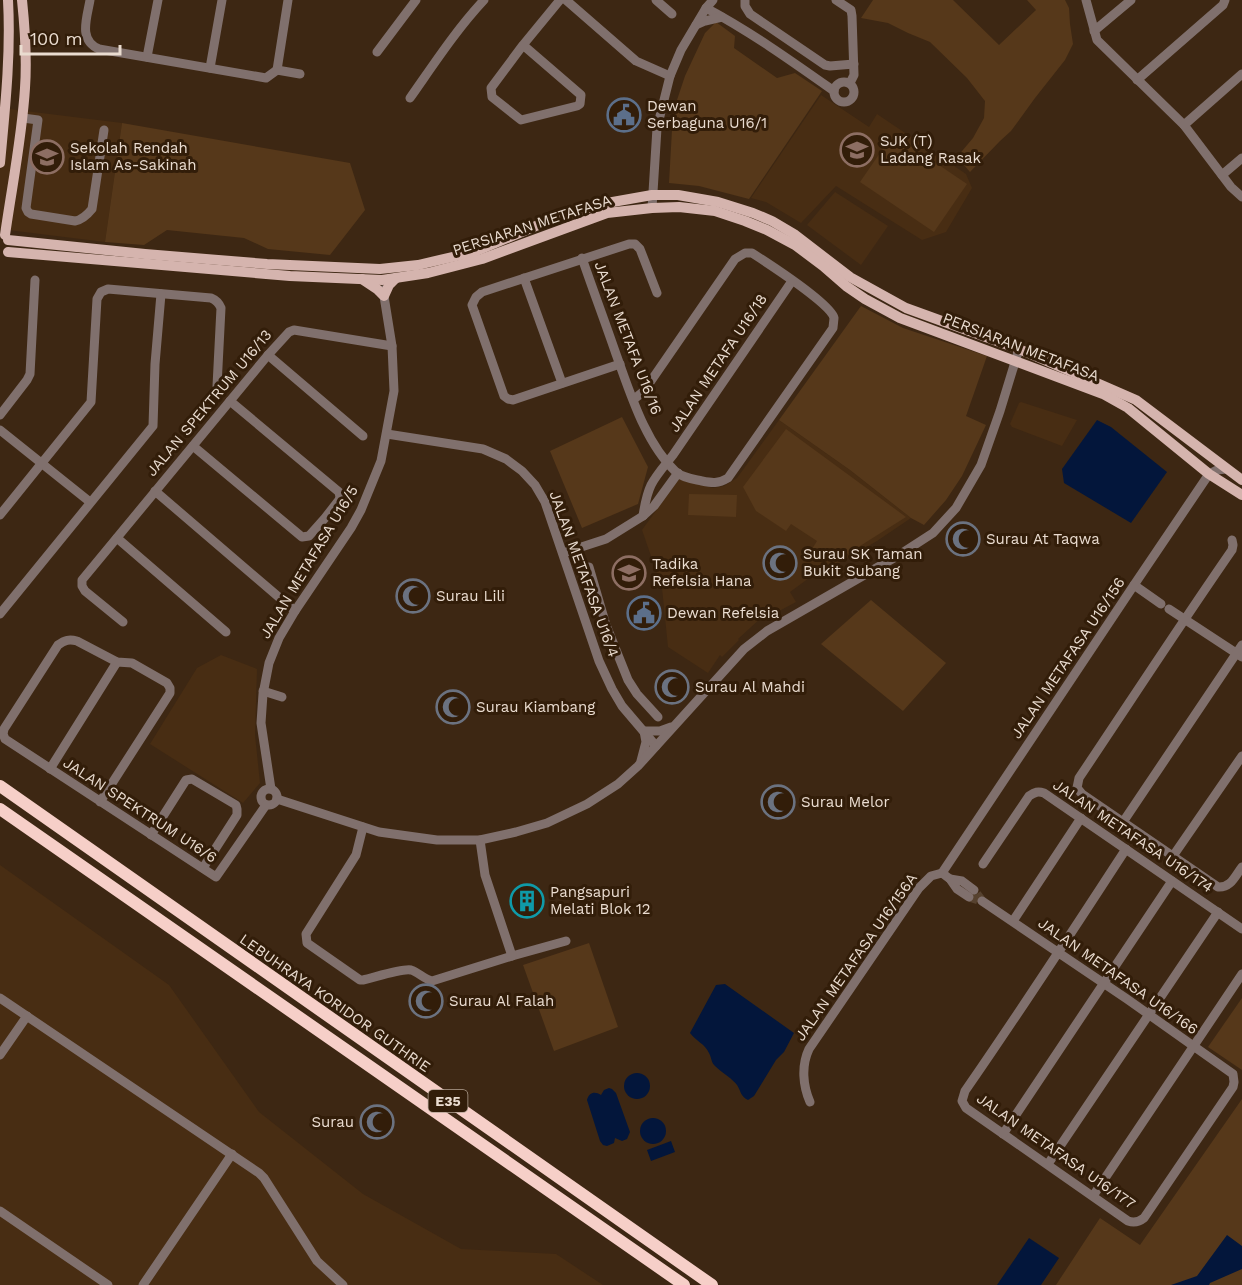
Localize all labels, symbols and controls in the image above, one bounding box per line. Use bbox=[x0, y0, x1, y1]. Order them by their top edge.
scale bar bbox=[21, 18, 120, 56]
text: 100 m bbox=[30, 28, 83, 49]
public building icon: Dewan Serbaguna U16/1 bbox=[606, 97, 642, 133]
place label: Dewan Serbaguna U16/1 bbox=[647, 97, 767, 132]
school or university icon: SJK (T) Ladang Rasak bbox=[839, 132, 875, 168]
place label: SJK (T) Ladang Rasak bbox=[880, 132, 982, 167]
school or university icon: Sekolah Rendah Islam As-Sakinah bbox=[29, 139, 65, 175]
place label: Sekolah Rendah Islam As-Sakinah bbox=[70, 139, 197, 174]
street label: PERSIARAN METAFASA bbox=[450, 191, 614, 259]
street label: JALAN METAFA U16/16 bbox=[590, 259, 666, 417]
street label: JALAN METAFA U16/18 bbox=[665, 290, 771, 436]
street label: PERSIARAN METAFASA bbox=[940, 309, 1102, 385]
street label: JALAN SPEKTRUM U16/13 bbox=[142, 326, 276, 480]
street label: JALAN METAFASA U16/5 bbox=[256, 482, 362, 642]
street label: JALAN METAFASA U16/4 bbox=[546, 488, 622, 660]
mosque icon: Surau At Taqwa bbox=[945, 521, 981, 557]
place label: Surau At Taqwa bbox=[986, 530, 1100, 548]
mosque icon: Surau SK Taman Bukit Subang bbox=[762, 545, 798, 581]
place label: Surau SK Taman Bukit Subang bbox=[803, 545, 923, 580]
school or university icon: Tadika Refelsia Hana bbox=[611, 555, 647, 591]
place label: Tadika Refelsia Hana bbox=[652, 555, 752, 590]
street label: JALAN METAFASA U16/156 bbox=[1007, 574, 1129, 742]
mosque icon: Surau Lili bbox=[395, 578, 431, 614]
place label: Surau Lili bbox=[436, 587, 505, 605]
public building icon: Dewan Refelsia bbox=[626, 595, 662, 631]
place label: Dewan Refelsia bbox=[667, 604, 780, 622]
mosque icon: Surau Al Mahdi bbox=[654, 669, 690, 705]
place label: Surau Al Mahdi bbox=[695, 678, 805, 696]
mosque icon: Surau Kiambang bbox=[435, 689, 471, 725]
place label: Surau Kiambang bbox=[476, 698, 595, 716]
street label: JALAN SPEKTRUM U16/6 bbox=[60, 753, 220, 867]
street label: JALAN METAFASA U16/174 bbox=[1049, 776, 1217, 896]
mosque icon: Surau Melor bbox=[760, 784, 796, 820]
place label: Surau Melor bbox=[801, 793, 890, 811]
street label: JALAN METAFASA U16/156A bbox=[791, 870, 921, 1044]
building icon: Pangsapuri Melati Blok 12 bbox=[509, 883, 545, 919]
place label: Pangsapuri Melati Blok 12 bbox=[550, 883, 651, 918]
street label: JALAN METAFASA U16/166 bbox=[1035, 914, 1201, 1038]
street label: LEBUHRAYA KORIDOR GUTHRIE bbox=[236, 930, 434, 1076]
mosque icon: Surau Al Falah bbox=[408, 983, 444, 1019]
place label: Surau Al Falah bbox=[449, 992, 554, 1010]
street label: JALAN METAFASA U16/177 bbox=[973, 1089, 1139, 1213]
road number: E35 bbox=[428, 1090, 468, 1112]
mosque icon: Surau bbox=[359, 1104, 395, 1140]
place label: Surau bbox=[312, 1113, 354, 1131]

